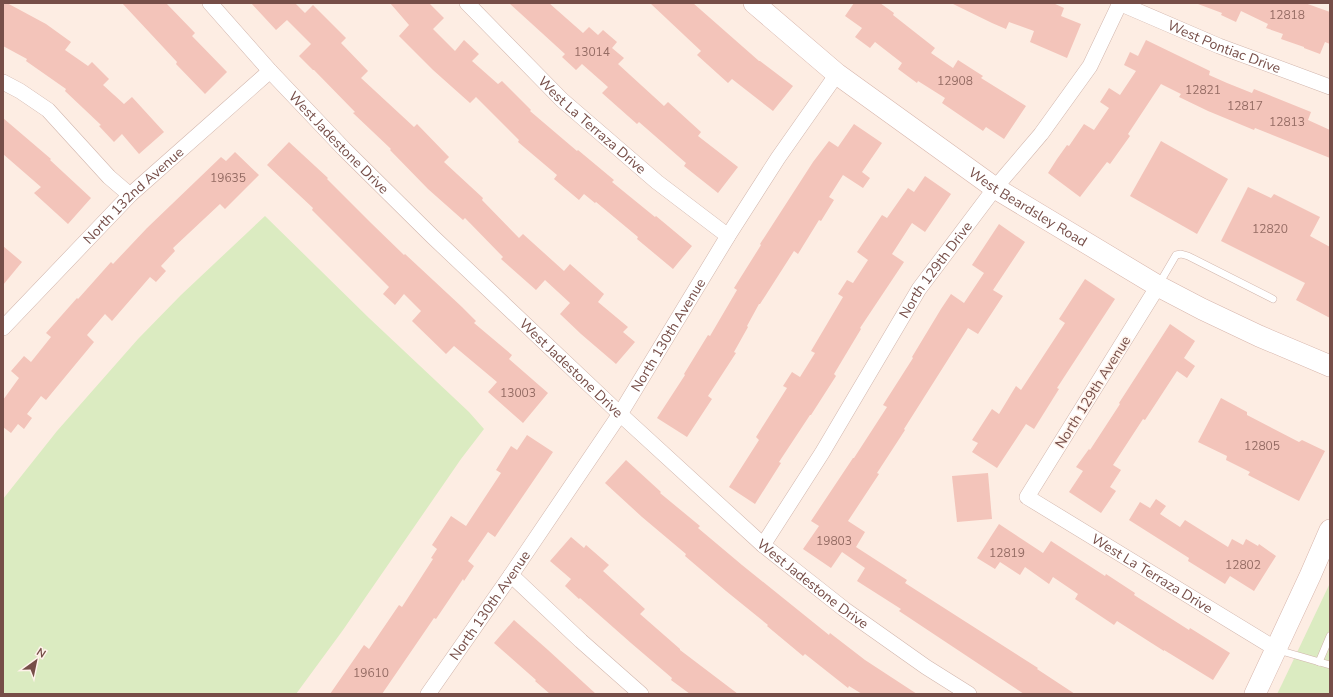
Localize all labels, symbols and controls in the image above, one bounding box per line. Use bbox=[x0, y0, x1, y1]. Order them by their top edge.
house number: 12818 bbox=[1269, 7, 1305, 23]
street label: West Pontiac Drive bbox=[1165, 16, 1284, 78]
house number: 13014 bbox=[574, 44, 610, 60]
street label: West La Terraza Drive bbox=[534, 72, 650, 178]
house number: 12908 bbox=[937, 73, 973, 89]
house number: 12821 bbox=[1185, 82, 1221, 98]
street label: West Jadestone Drive bbox=[285, 87, 393, 198]
house number: 12817 bbox=[1227, 98, 1263, 114]
house number: 12813 bbox=[1269, 114, 1305, 130]
street label: North 132nd Avenue bbox=[79, 143, 188, 248]
street label: West Beardsley Road bbox=[965, 163, 1091, 251]
house number: 19635 bbox=[210, 170, 246, 186]
street label: North 129th Drive bbox=[894, 217, 976, 322]
house number: 12820 bbox=[1252, 221, 1288, 237]
street label: North 130th Avenue bbox=[626, 275, 710, 395]
street label: West Jadestone Drive bbox=[515, 314, 628, 422]
street label: North 129th Avenue bbox=[1051, 332, 1135, 452]
house number: 13003 bbox=[500, 385, 536, 401]
house number: 12805 bbox=[1244, 438, 1280, 454]
street label: West La Terraza Drive bbox=[1088, 529, 1216, 618]
house number: 19803 bbox=[816, 533, 852, 549]
street label: West Jadestone Drive bbox=[753, 534, 872, 633]
house number: 12819 bbox=[989, 545, 1025, 561]
street label: North 130th Avenue bbox=[445, 547, 534, 664]
house number: 12802 bbox=[1225, 557, 1261, 573]
north arrow bbox=[16, 641, 56, 681]
text: N bbox=[34, 645, 49, 662]
house number: 19610 bbox=[353, 665, 389, 681]

